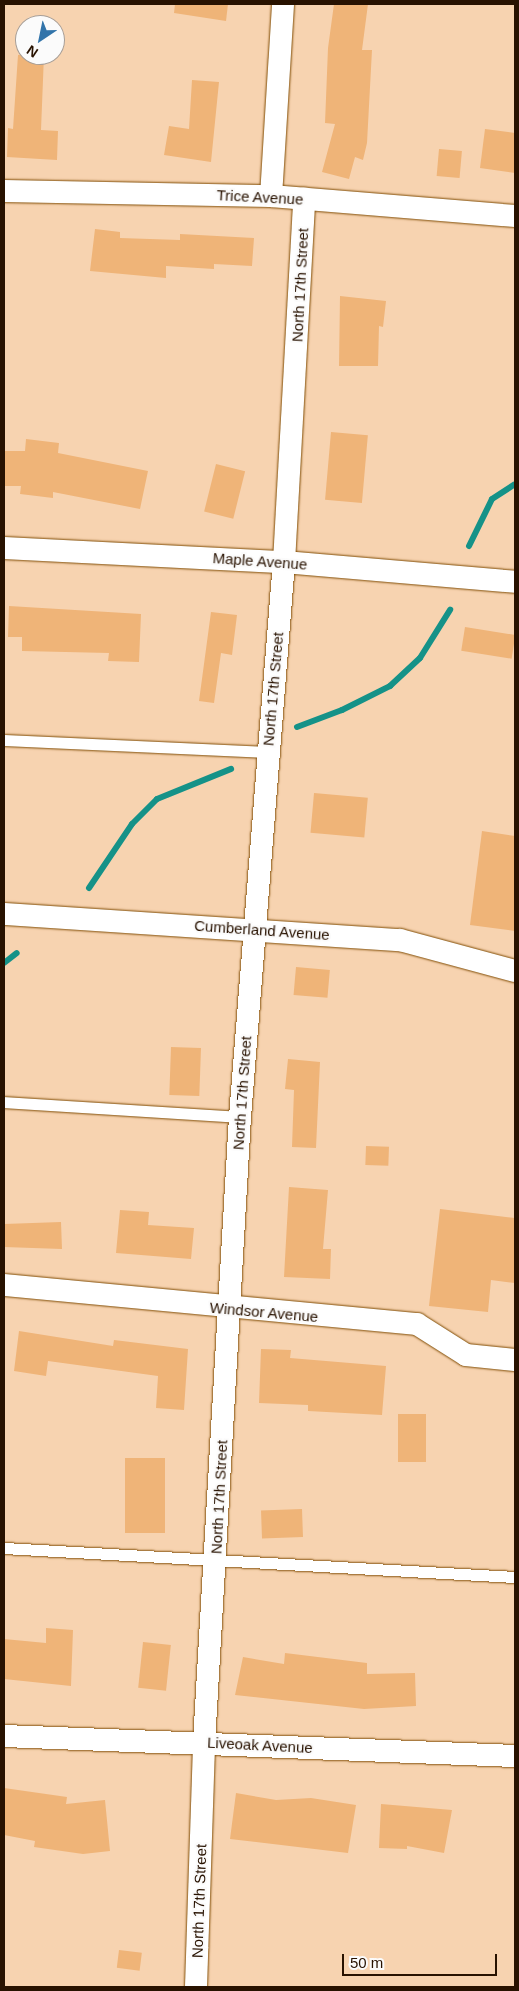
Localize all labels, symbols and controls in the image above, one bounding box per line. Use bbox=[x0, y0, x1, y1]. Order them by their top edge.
north arrow bbox=[15, 15, 65, 65]
text: N bbox=[24, 42, 41, 61]
street label: Trice Avenue bbox=[216, 186, 304, 208]
street label: North 17th Street bbox=[288, 227, 312, 343]
street label: Maple Avenue bbox=[212, 549, 308, 573]
street label: North 17th Street bbox=[259, 631, 287, 747]
street label: Cumberland Avenue bbox=[193, 916, 331, 944]
street label: North 17th Street bbox=[229, 1035, 255, 1151]
street label: Windsor Avenue bbox=[209, 1298, 319, 1326]
street label: North 17th Street bbox=[207, 1439, 231, 1555]
street label: Liveoak Avenue bbox=[206, 1733, 314, 1757]
street label: North 17th Street bbox=[188, 1844, 210, 1958]
scale bar bbox=[344, 1944, 499, 1976]
text: 50 m bbox=[350, 1954, 383, 1971]

